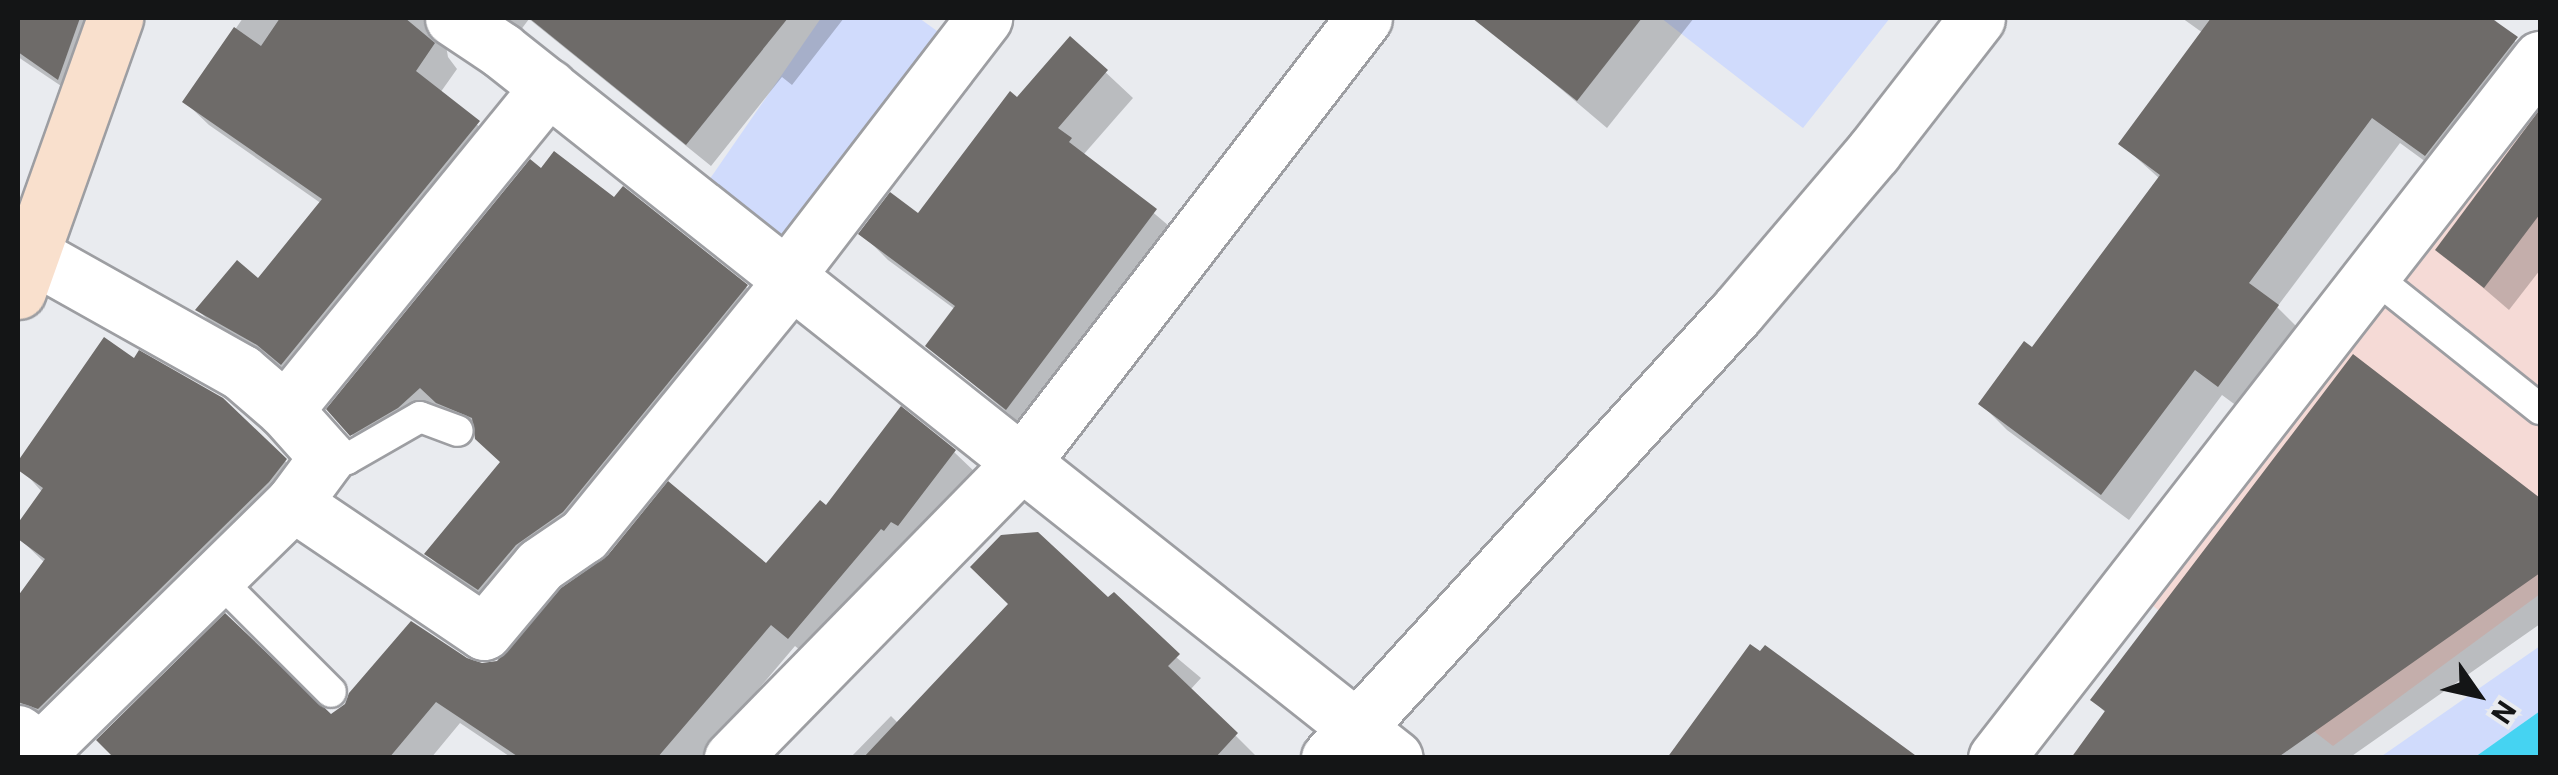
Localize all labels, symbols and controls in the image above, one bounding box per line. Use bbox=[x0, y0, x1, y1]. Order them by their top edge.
north arrow bbox=[2428, 645, 2528, 745]
text: N bbox=[2484, 695, 2522, 729]

